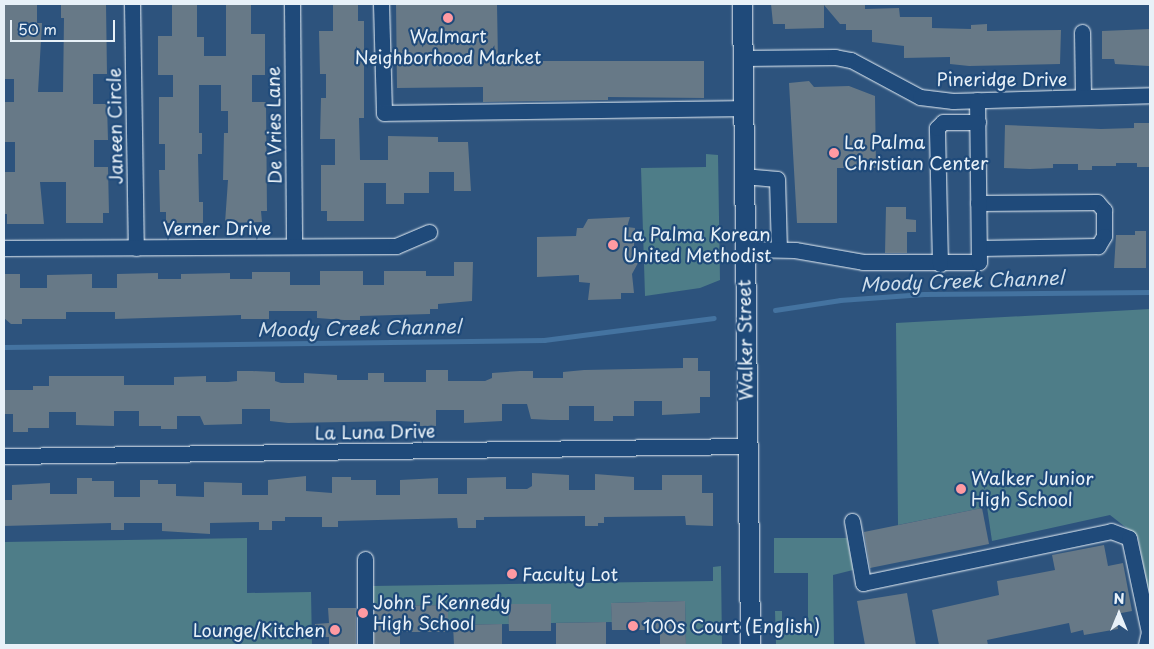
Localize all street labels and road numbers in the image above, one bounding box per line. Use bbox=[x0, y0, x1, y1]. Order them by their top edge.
street label: De Vries Lane bbox=[262, 65, 286, 185]
street label: Janeen Circle bbox=[103, 66, 127, 186]
street label: Pineridge Drive bbox=[936, 68, 1068, 90]
street label: Verner Drive bbox=[162, 217, 272, 239]
street label: Walker Street bbox=[733, 278, 757, 402]
street label: La Luna Drive bbox=[314, 420, 436, 444]

